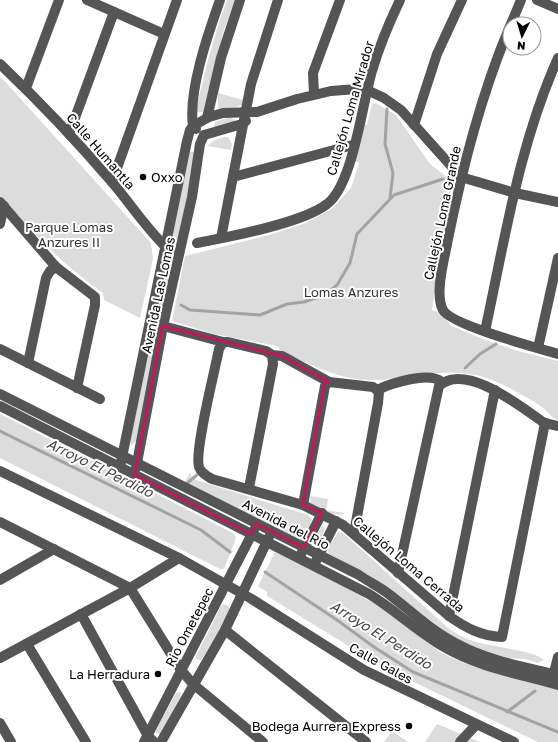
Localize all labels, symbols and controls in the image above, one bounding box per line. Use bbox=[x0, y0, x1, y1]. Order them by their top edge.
north arrow bbox=[502, 16, 542, 56]
street label: Callejón Loma Mirador bbox=[323, 39, 377, 177]
text: N bbox=[516, 40, 526, 53]
street label: Calle Humantla bbox=[63, 109, 139, 193]
street label: Callejón Loma Grande bbox=[420, 145, 464, 281]
place label: Oxxo bbox=[151, 169, 183, 185]
marker: Oxxo bbox=[138, 172, 148, 182]
park label: Parque Lomas Anzures II bbox=[25, 219, 113, 250]
street label: Avenida Las Lomas bbox=[138, 235, 178, 355]
park label: Lomas Anzures bbox=[304, 284, 398, 300]
water label: Arroyo El Perdido bbox=[44, 434, 158, 501]
street label: Avenida del Río bbox=[240, 495, 332, 553]
street label: Callejón Loma Cerrada bbox=[350, 513, 468, 615]
street label: Rio Ometepec bbox=[161, 585, 217, 669]
water label: Arroyo El Perdido bbox=[328, 597, 436, 673]
street label: Calle Gales bbox=[346, 639, 416, 687]
place label: La Herradura bbox=[69, 666, 150, 682]
marker: La Herradura bbox=[153, 669, 163, 679]
place label: Bodega Aurrera Express bbox=[252, 718, 401, 734]
marker: Bodega Aurrera Express bbox=[404, 721, 414, 731]

